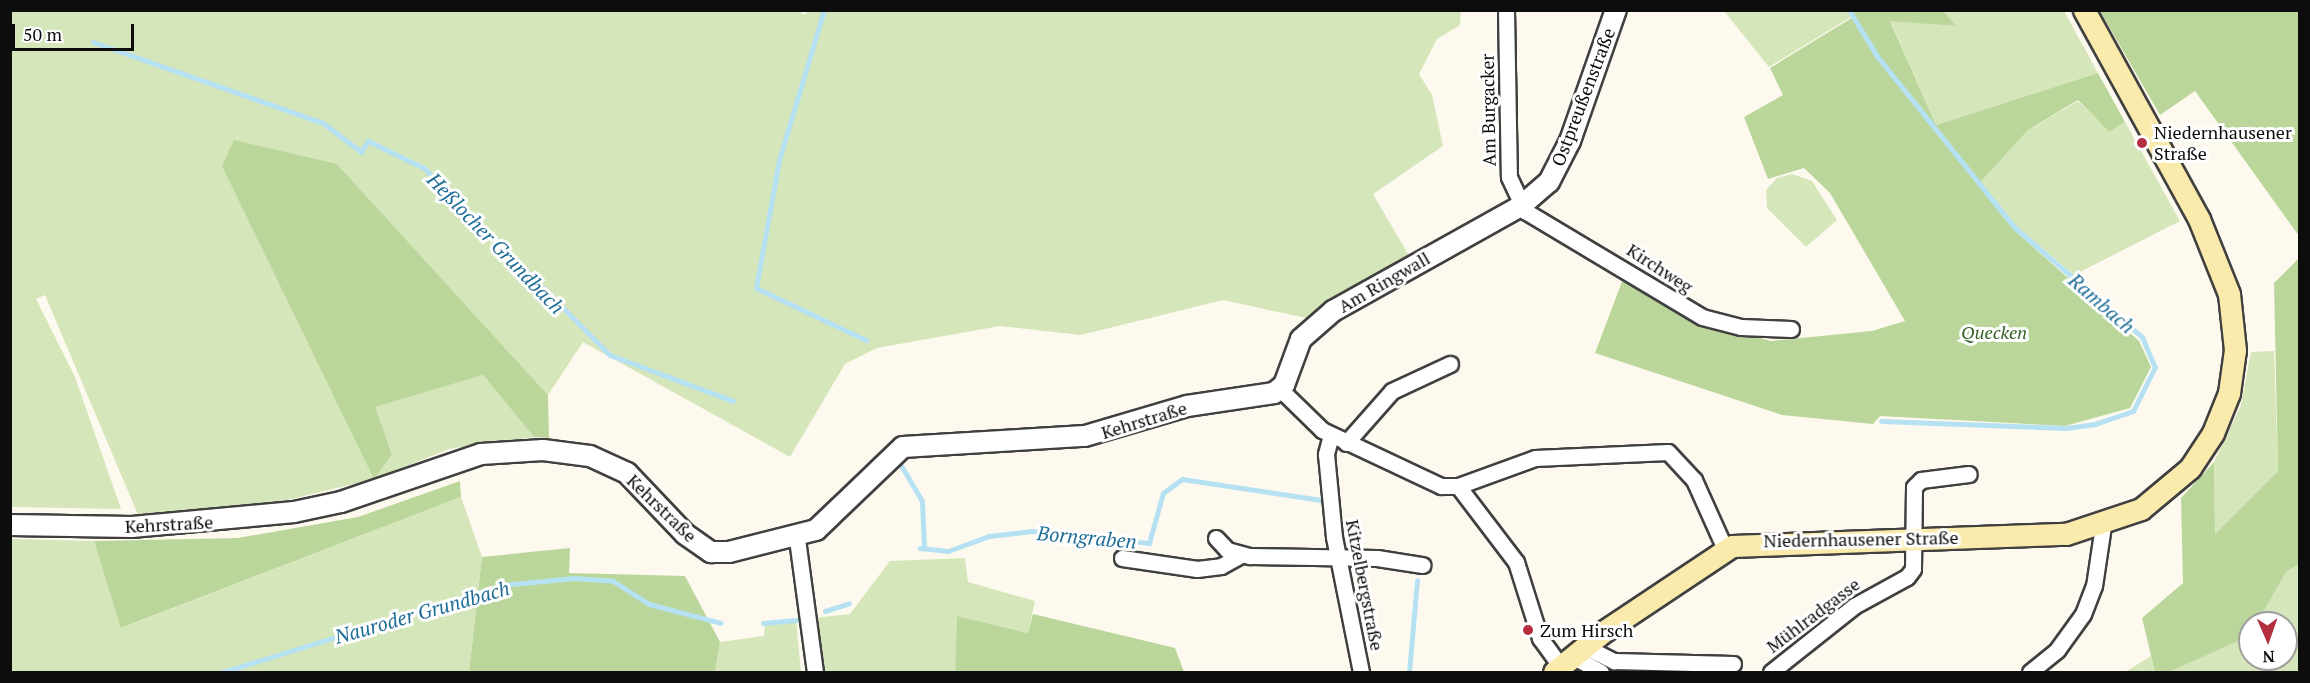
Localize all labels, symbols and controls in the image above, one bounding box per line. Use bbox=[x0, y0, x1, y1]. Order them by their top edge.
scale bar bbox=[15, 12, 136, 50]
text: 50 m bbox=[23, 22, 62, 46]
street label: Ostpreußenstraße bbox=[1547, 25, 1619, 169]
street label: Am Burgacker bbox=[1476, 54, 1500, 166]
place label: Niedernhausener Straße bbox=[2154, 122, 2292, 164]
marker: Niedernhausener Straße bbox=[2135, 136, 2149, 150]
water label: Heßlocher Grundbach bbox=[422, 167, 570, 319]
street label: Kirchweg bbox=[1623, 239, 1697, 297]
street label: Am Ringwall bbox=[1334, 247, 1434, 317]
water label: Rambach bbox=[2064, 268, 2140, 338]
park label: Quecken bbox=[1961, 321, 2027, 343]
street label: Kehrstraße bbox=[1099, 397, 1189, 443]
street label: Kehrstraße bbox=[623, 470, 701, 546]
street label: Kehrstraße bbox=[124, 511, 214, 537]
street label: Kitzelbergstraße bbox=[1342, 518, 1388, 652]
water label: Borngraben bbox=[1036, 521, 1138, 553]
street label: Niedernhausener Straße bbox=[1763, 526, 1959, 552]
street label: Mühlradgasse bbox=[1762, 573, 1864, 657]
water label: Nauroder Grundbach bbox=[332, 576, 512, 648]
north arrow bbox=[2238, 611, 2298, 671]
place label: Zum Hirsch bbox=[1540, 619, 1633, 641]
marker: Zum Hirsch bbox=[1521, 623, 1535, 637]
text: N bbox=[2262, 646, 2275, 668]

